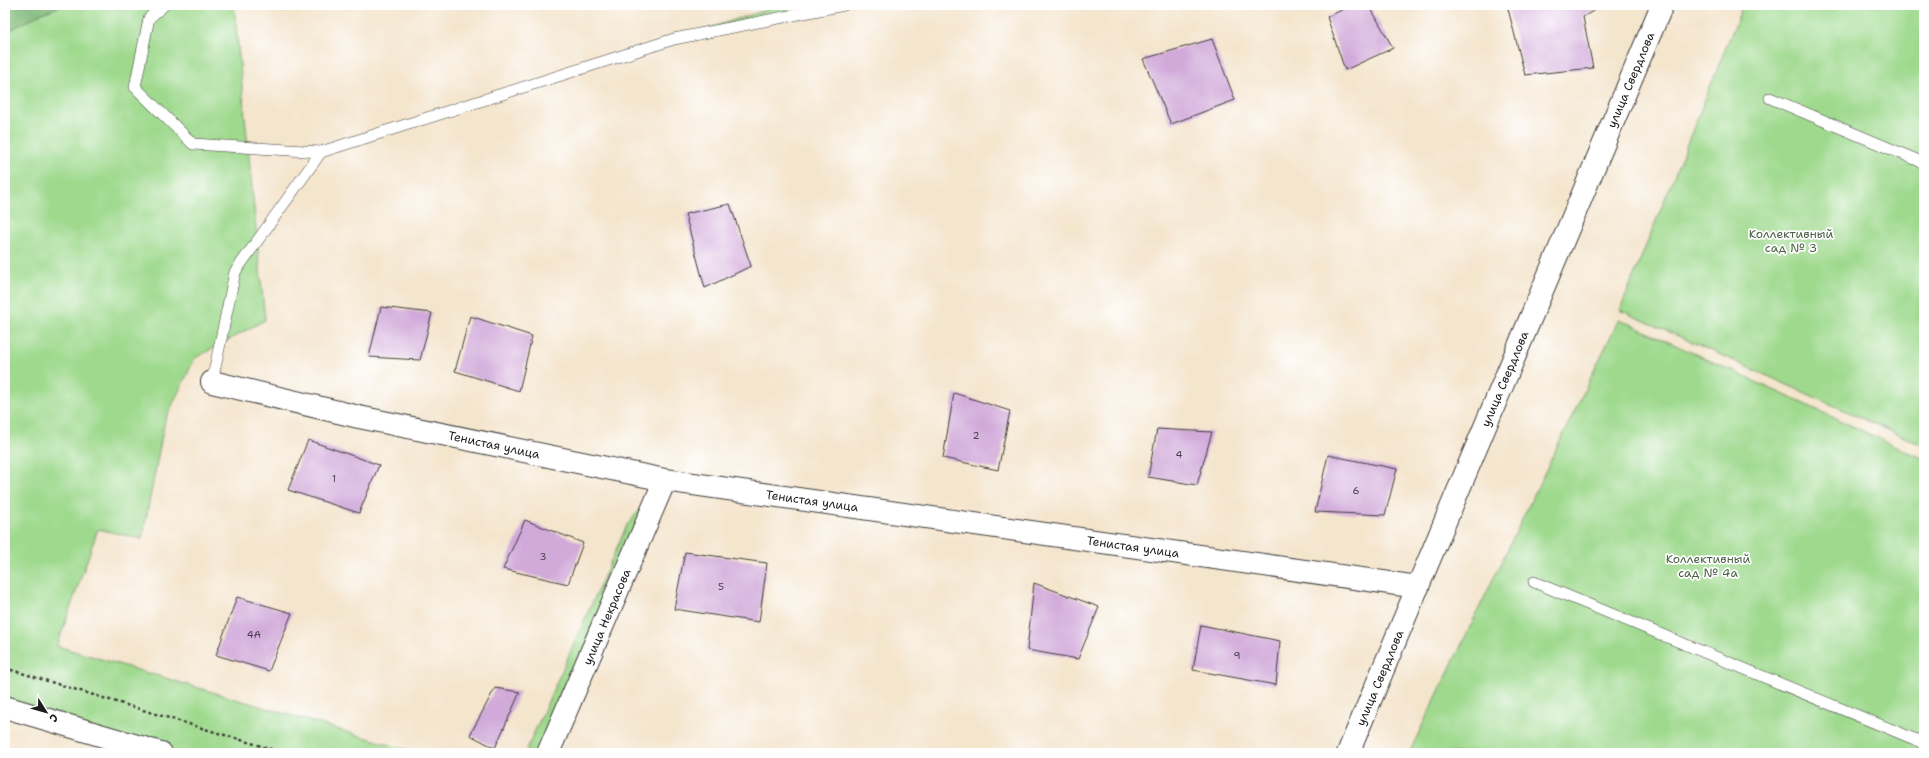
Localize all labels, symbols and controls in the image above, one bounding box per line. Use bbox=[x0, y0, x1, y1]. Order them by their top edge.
street label: улица Свердлова bbox=[1604, 29, 1659, 130]
park label: Коллективный сад № 3 bbox=[1749, 226, 1834, 256]
street label: улица Свердлова bbox=[1478, 328, 1533, 429]
street label: Тенистая улица bbox=[447, 427, 542, 463]
house number: 2 bbox=[973, 429, 980, 442]
house number: 4 bbox=[1176, 448, 1183, 461]
house number: 1 bbox=[332, 472, 336, 485]
house number: 6 bbox=[1353, 484, 1360, 497]
street label: Тенистая улица bbox=[765, 487, 860, 515]
street label: Тенистая улица bbox=[1086, 533, 1181, 561]
house number: 3 bbox=[540, 550, 547, 563]
park label: Коллективный сад № 4а bbox=[1666, 551, 1751, 581]
street label: улица Некрасова bbox=[579, 566, 635, 668]
house number: 5 bbox=[718, 580, 724, 593]
street label: улица Свердлова bbox=[1353, 627, 1408, 728]
house number: 4А bbox=[247, 628, 261, 641]
house number: 9 bbox=[1234, 649, 1241, 662]
north arrow bbox=[26, 692, 66, 732]
text: С bbox=[45, 711, 62, 725]

